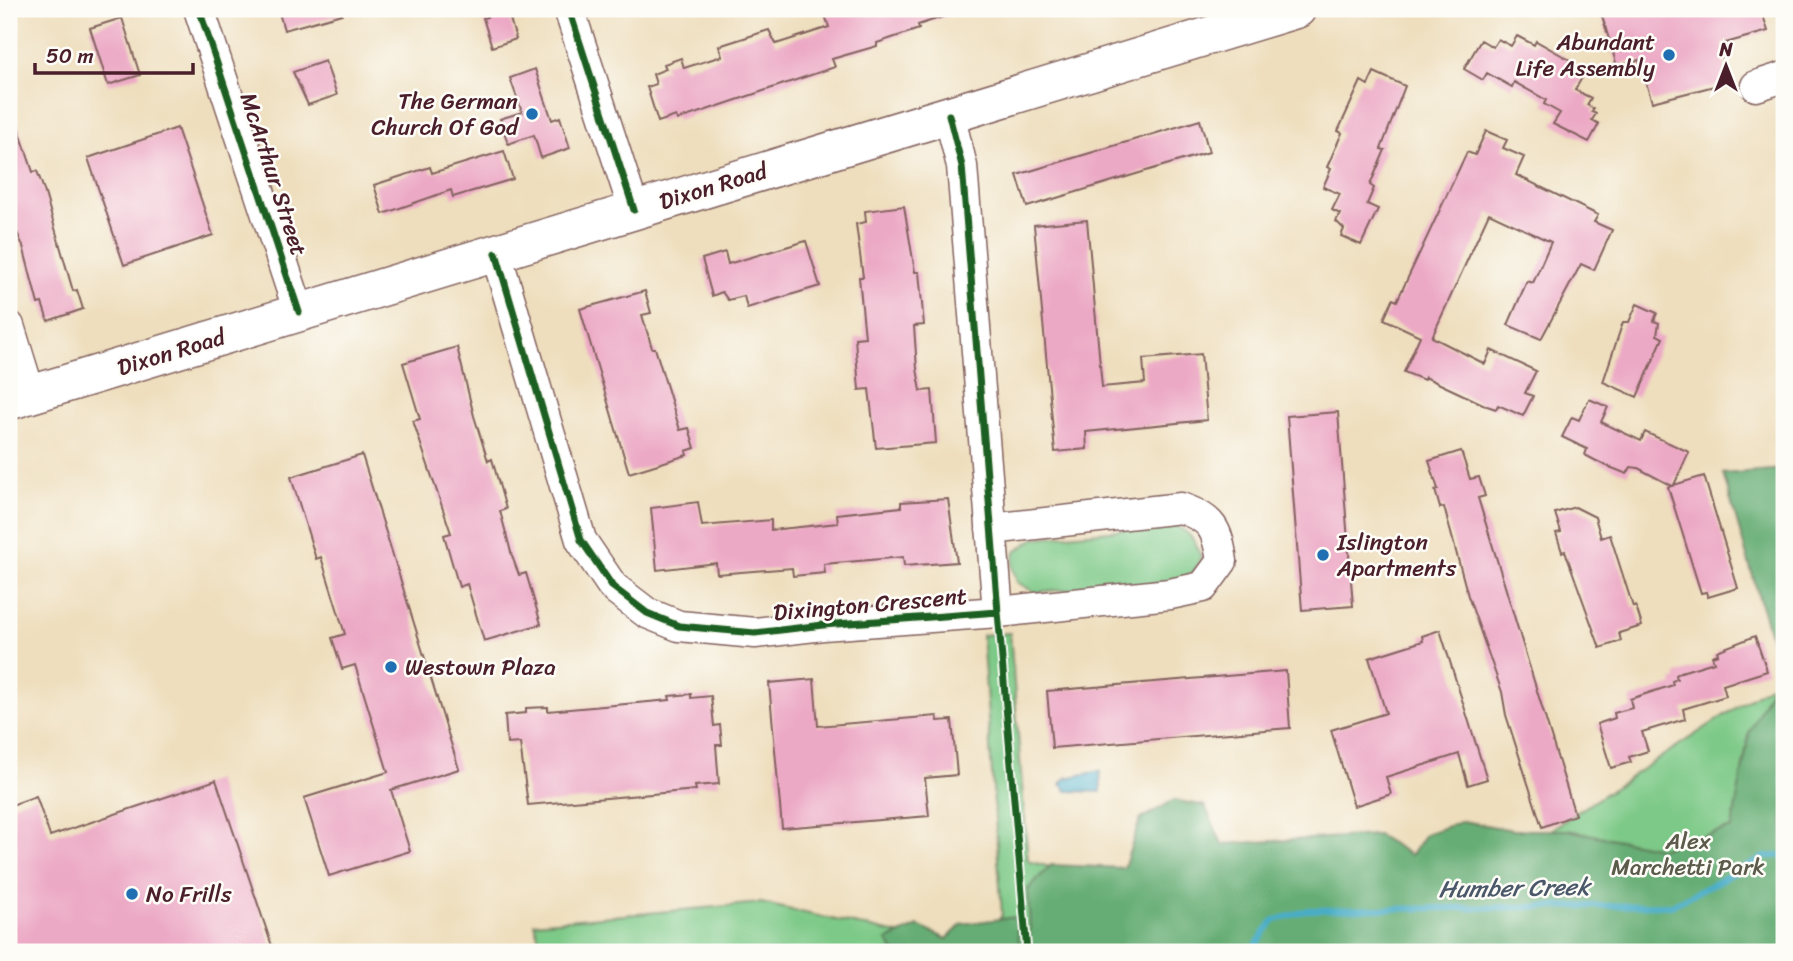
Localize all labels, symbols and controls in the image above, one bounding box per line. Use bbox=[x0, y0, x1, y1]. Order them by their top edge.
place label: Abundant Life Assembly bbox=[1515, 22, 1655, 89]
scale bar bbox=[35, 32, 192, 76]
north arrow bbox=[1692, 32, 1762, 102]
text: N bbox=[1718, 33, 1733, 66]
text: 50 m bbox=[46, 37, 94, 75]
marker: Abundant Life Assembly bbox=[1661, 47, 1677, 63]
place label: The German Church Of God bbox=[371, 81, 520, 148]
street label: McArthur Street bbox=[228, 87, 319, 261]
marker: The German Church Of God bbox=[524, 106, 540, 122]
street label: Dixon Road bbox=[654, 150, 774, 222]
street label: Dixon Road bbox=[112, 316, 232, 388]
place label: Islington Apartments bbox=[1336, 522, 1457, 589]
marker: Islington Apartments bbox=[1315, 547, 1331, 563]
street label: Dixington Crescent bbox=[772, 576, 968, 633]
place label: Westown Plaza bbox=[405, 647, 556, 688]
marker: Westown Plaza bbox=[383, 659, 399, 675]
park label: Alex Marchetti Park bbox=[1611, 821, 1765, 888]
water label: Humber Creek bbox=[1438, 866, 1593, 910]
place label: No Frills bbox=[146, 874, 232, 915]
marker: No Frills bbox=[124, 886, 140, 902]

